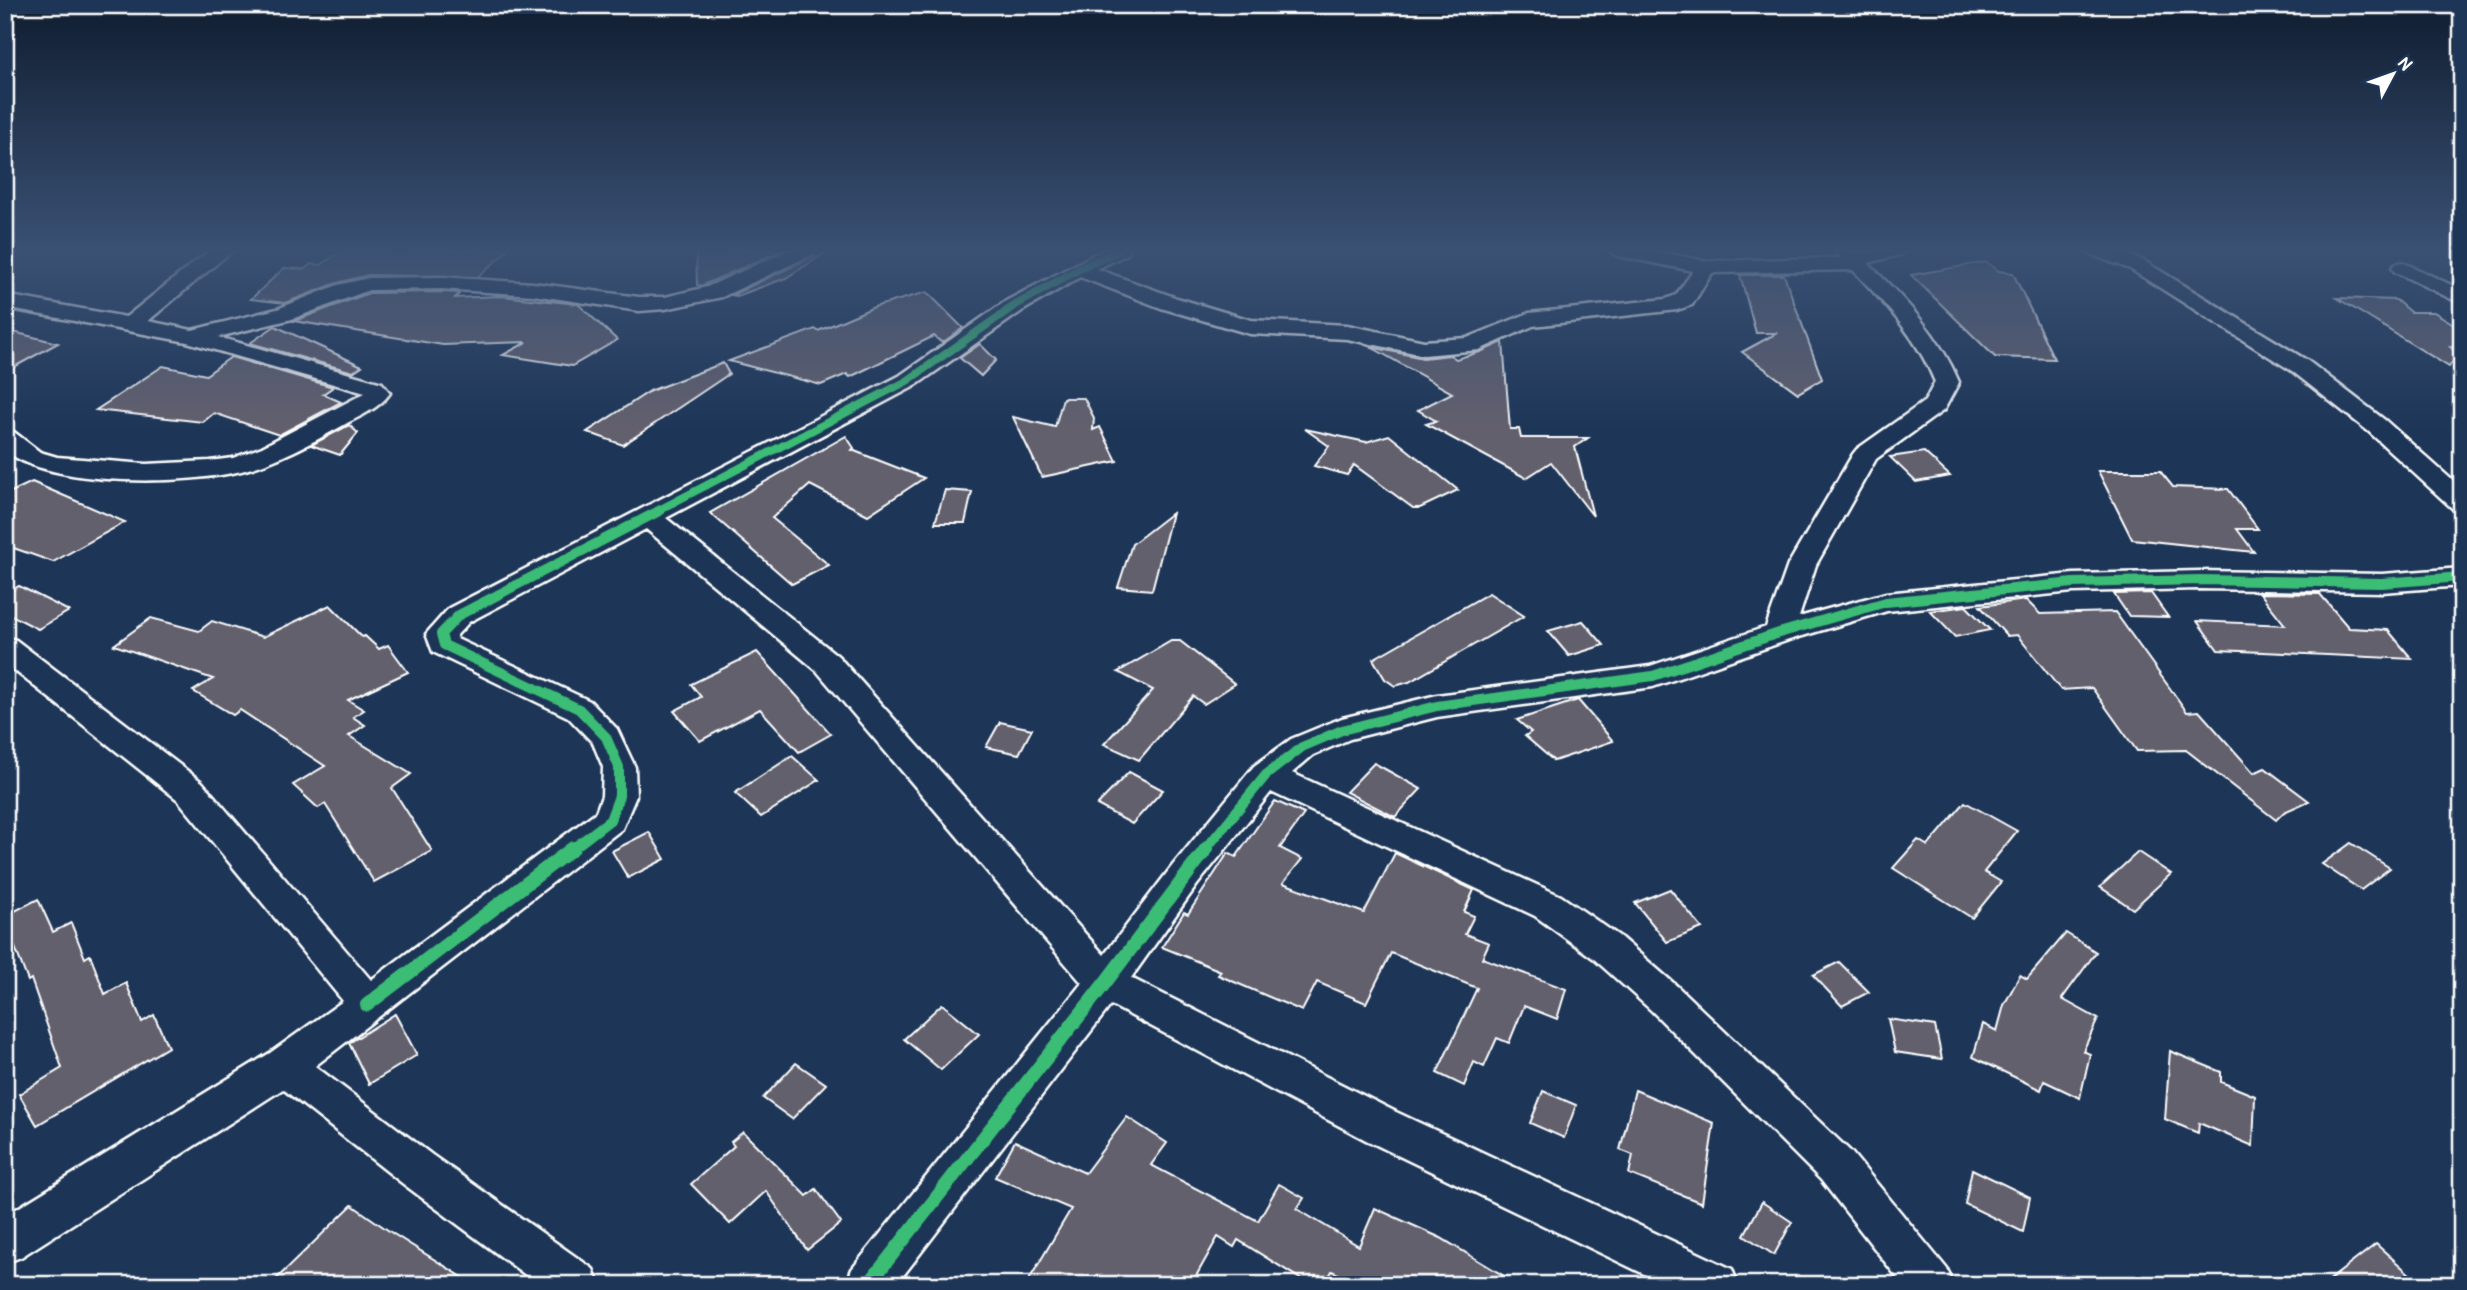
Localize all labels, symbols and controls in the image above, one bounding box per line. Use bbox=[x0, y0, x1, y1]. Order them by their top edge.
north arrow bbox=[2358, 38, 2428, 108]
text: N bbox=[2393, 51, 2419, 75]

